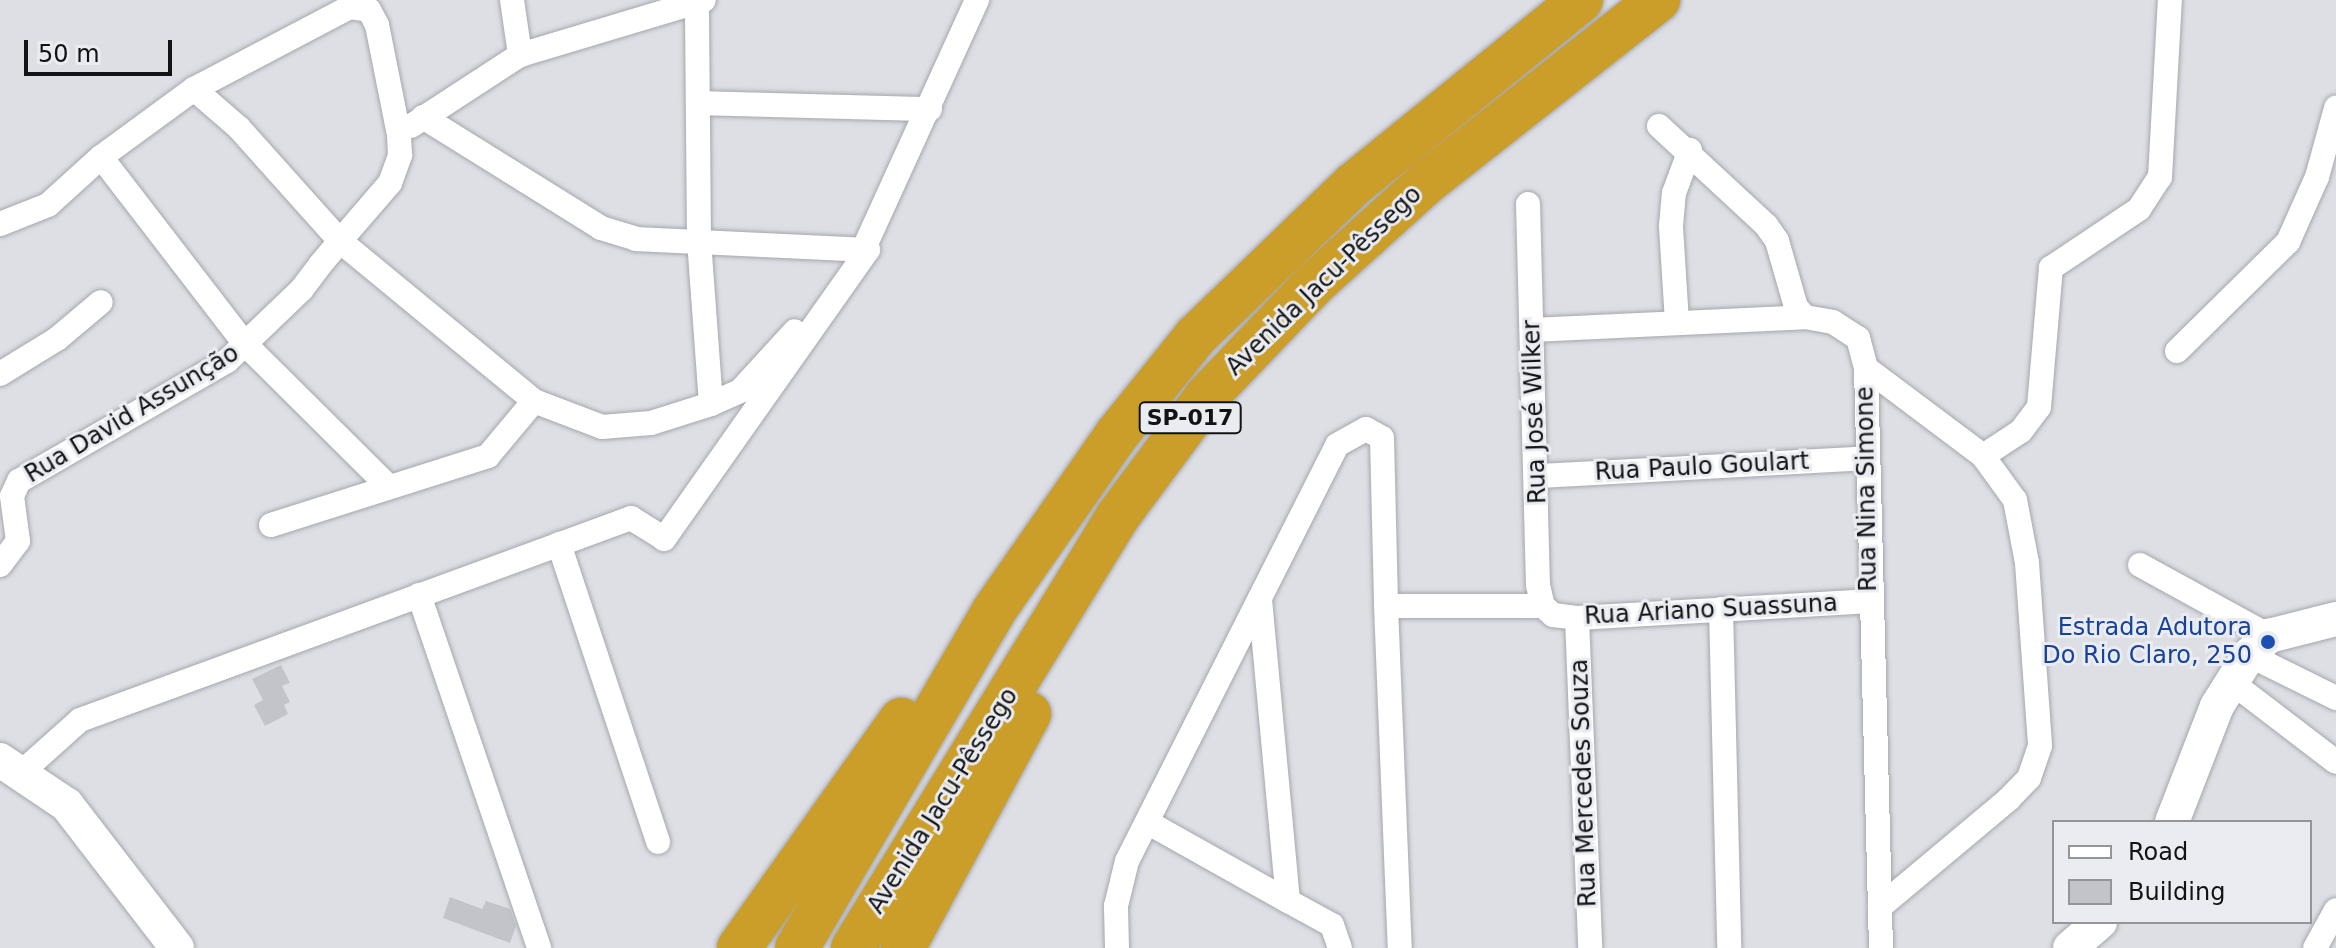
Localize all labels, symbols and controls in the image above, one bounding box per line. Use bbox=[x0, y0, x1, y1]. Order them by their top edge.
scale bar bbox=[28, 24, 176, 74]
text: 50 m bbox=[38, 40, 100, 68]
street label: Avenida Jacu-Pêssego bbox=[1220, 180, 1428, 382]
street label: Rua José Wilker bbox=[1517, 320, 1553, 504]
street label: Rua David Assunção bbox=[20, 339, 244, 489]
street label: Rua Nina Simone bbox=[1851, 386, 1883, 592]
road number: SP-017 bbox=[1138, 400, 1242, 436]
street label: Rua Paulo Goulart bbox=[1594, 447, 1810, 487]
street label: Rua Ariano Suassuna bbox=[1584, 589, 1838, 631]
place label: Estrada Adutora Do Rio Claro, 250 bbox=[2042, 614, 2252, 670]
marker: Estrada Adutora Do Rio Claro, 250 bbox=[2259, 633, 2277, 651]
street label: Rua Mercedes Souza bbox=[1565, 658, 1603, 908]
street label: Avenida Jacu-Pêssego bbox=[862, 683, 1024, 919]
legend bbox=[2052, 820, 2312, 924]
text: Road bbox=[2128, 838, 2188, 866]
text: Building bbox=[2128, 878, 2225, 906]

